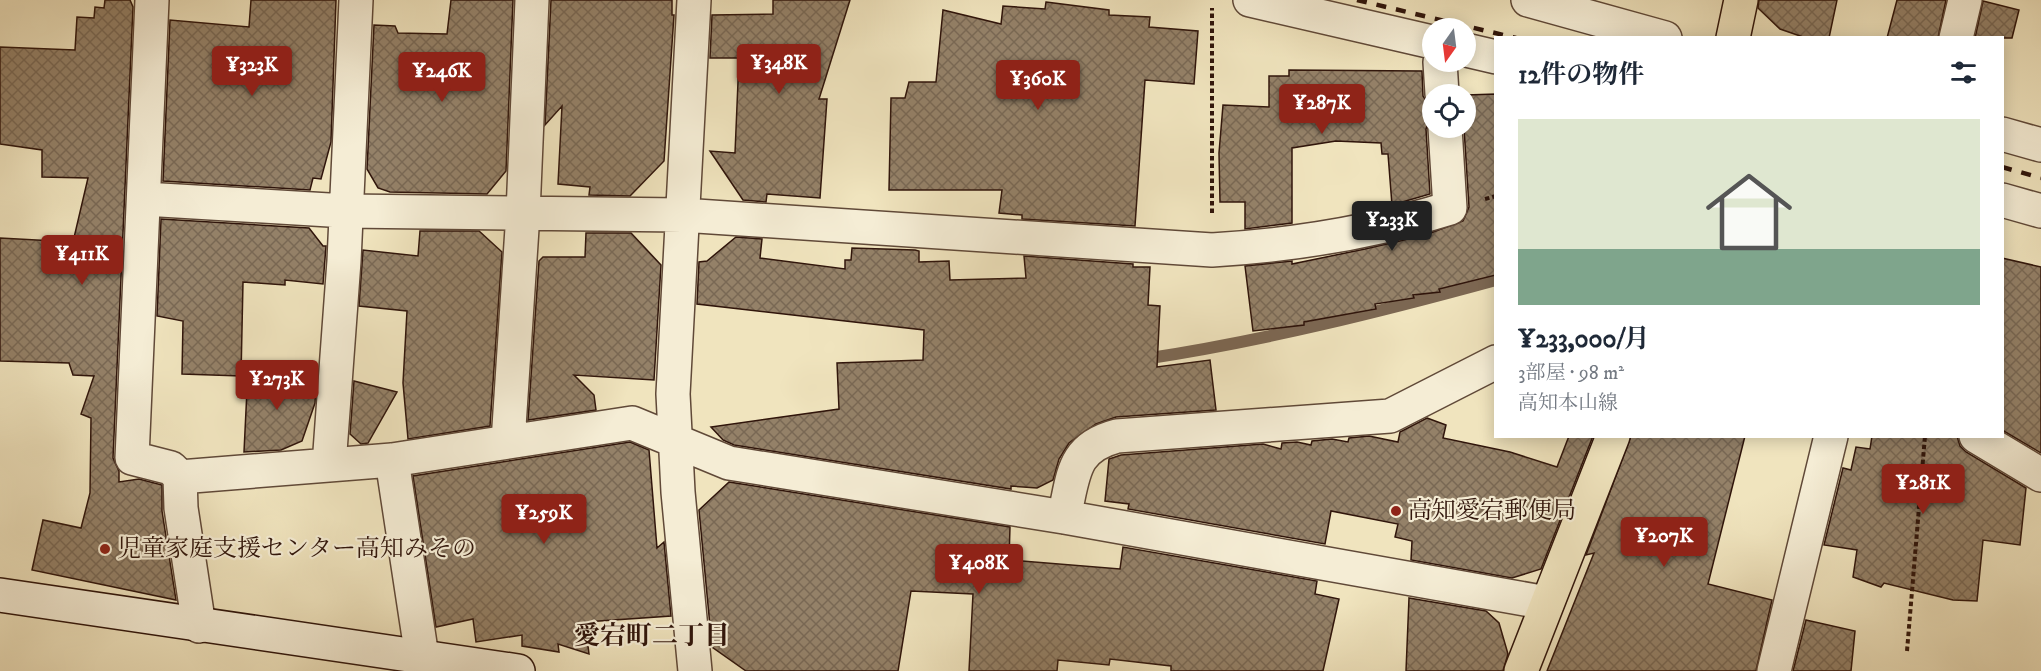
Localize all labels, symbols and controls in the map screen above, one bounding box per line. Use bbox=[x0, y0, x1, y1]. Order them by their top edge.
north arrow bbox=[1422, 18, 1476, 72]
map controls bbox=[1422, 18, 1476, 138]
pin: ¥348K bbox=[737, 44, 821, 95]
pin: ¥323K bbox=[210, 46, 294, 97]
text: ¥348K bbox=[751, 51, 807, 76]
pin: ¥246K bbox=[400, 52, 484, 103]
text: ¥323K bbox=[226, 53, 278, 78]
icon: filters bbox=[1947, 56, 1980, 89]
text: ¥246K bbox=[412, 59, 472, 84]
text: 12件の物件 bbox=[1518, 59, 1644, 92]
pin: ¥360K bbox=[996, 60, 1080, 111]
text: ¥360K bbox=[1010, 67, 1066, 92]
pin: ¥287K bbox=[1280, 84, 1364, 135]
button: locate bbox=[1422, 84, 1476, 138]
text: ¥287K bbox=[1293, 91, 1351, 116]
icon: home bbox=[1695, 158, 1803, 266]
pin: ¥233K bbox=[1350, 201, 1434, 252]
text: ¥233K bbox=[1366, 208, 1418, 233]
pin: ¥411K bbox=[40, 235, 124, 286]
text: ¥411K bbox=[55, 242, 109, 267]
text: ¥233,000/月 bbox=[1518, 323, 1650, 356]
pin: ¥273K bbox=[235, 360, 319, 411]
text: 3部屋 · 98 m² bbox=[1518, 361, 1624, 386]
text: ¥273K bbox=[250, 367, 304, 392]
text: 高知本山線 bbox=[1518, 391, 1618, 416]
pin: ¥281K bbox=[1881, 464, 1965, 515]
text: ¥281K bbox=[1896, 471, 1950, 496]
pin: ¥259K bbox=[502, 494, 586, 545]
place label: 高知愛宕郵便局 bbox=[1408, 496, 1576, 526]
text: ¥259K bbox=[515, 501, 573, 526]
marker: 高知愛宕郵便局 bbox=[1389, 504, 1403, 518]
pin: ¥207K bbox=[1622, 517, 1706, 568]
text: ¥207K bbox=[1635, 524, 1693, 549]
place label: 児童家庭支援センター高知みその bbox=[117, 534, 476, 564]
marker: 児童家庭支援センター高知みその bbox=[98, 542, 112, 556]
pin: ¥408K bbox=[937, 544, 1021, 595]
text: ¥408K bbox=[949, 551, 1009, 576]
district label: 愛宕町二丁目 bbox=[574, 620, 730, 653]

